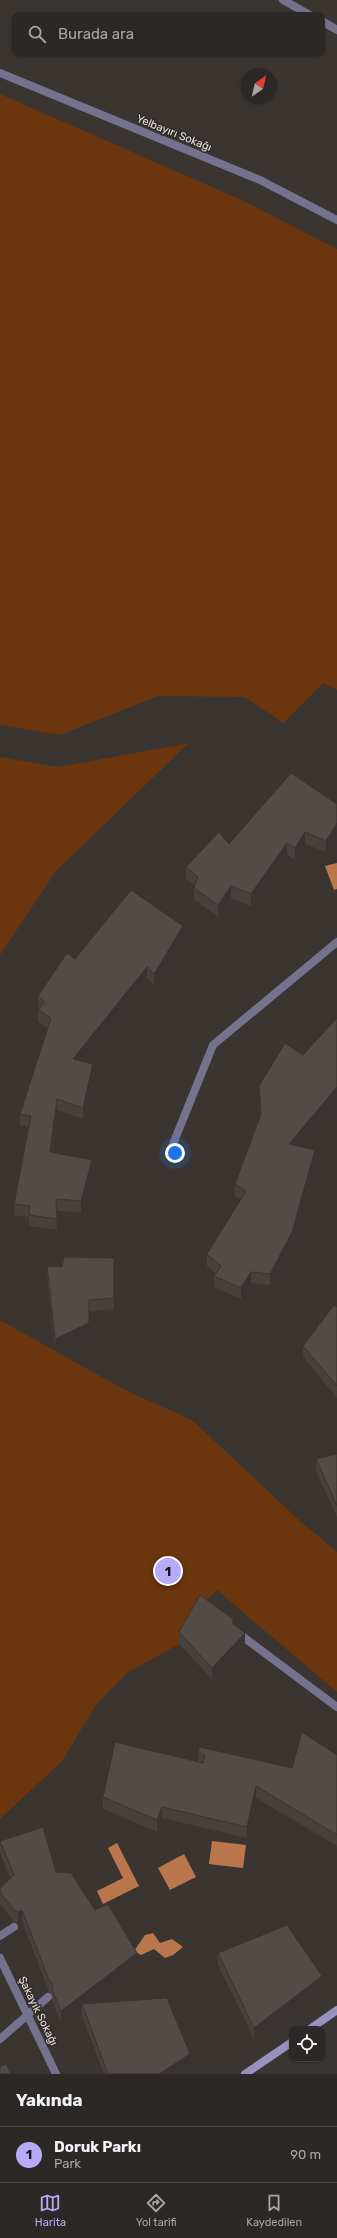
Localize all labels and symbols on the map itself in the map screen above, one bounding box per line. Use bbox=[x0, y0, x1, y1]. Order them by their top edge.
north arrow bbox=[241, 68, 277, 104]
street label: Yelbayırı Sokağı bbox=[135, 112, 213, 154]
your location bbox=[165, 1143, 185, 1163]
pin: 1 bbox=[155, 1556, 181, 1586]
street label: Şakayık Sokağı bbox=[16, 1974, 60, 2048]

